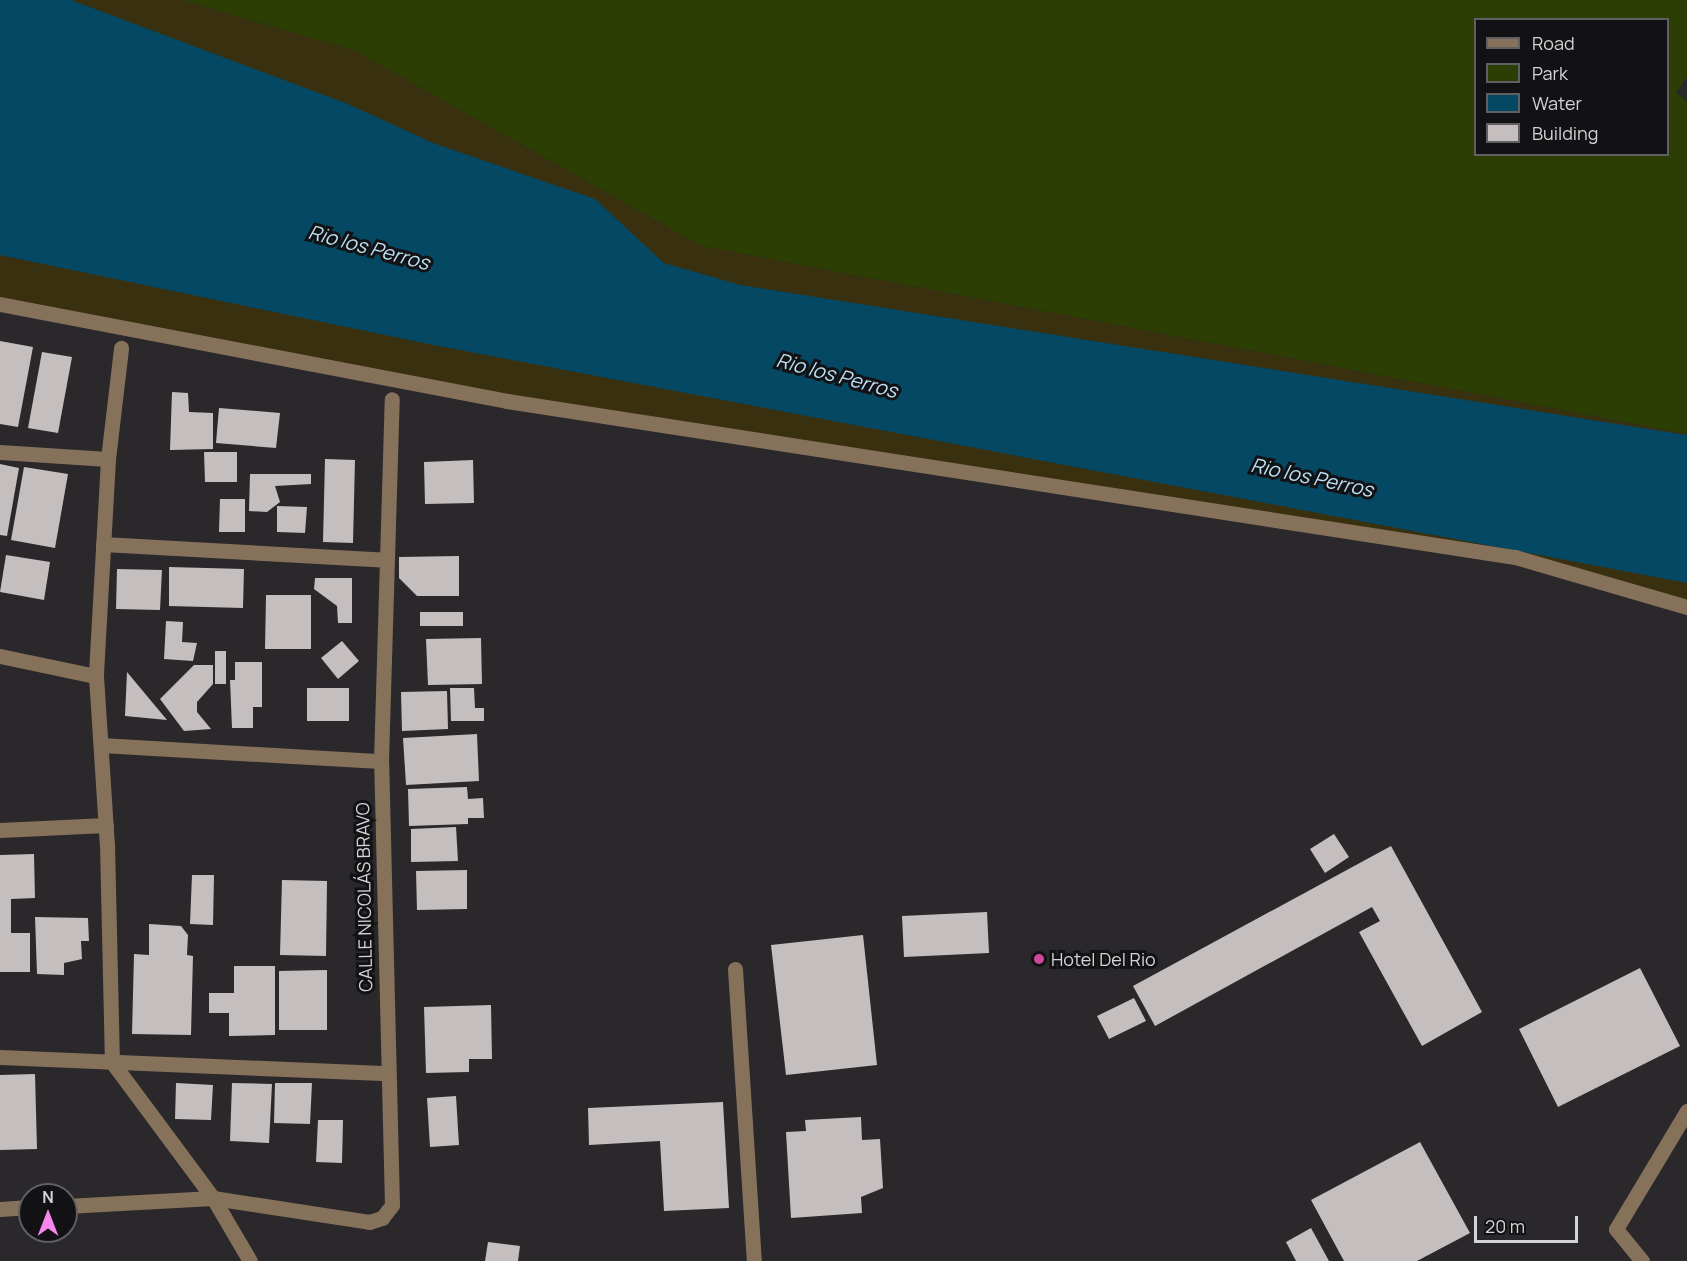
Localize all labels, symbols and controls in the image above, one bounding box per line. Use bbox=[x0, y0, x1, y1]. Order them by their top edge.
legend bbox=[1474, 18, 1669, 156]
text: Road bbox=[1532, 31, 1575, 55]
text: Park bbox=[1532, 61, 1568, 85]
text: Water bbox=[1532, 91, 1582, 115]
text: Building bbox=[1532, 121, 1598, 145]
water label: Rio los Perros bbox=[306, 219, 432, 275]
water label: Rio los Perros bbox=[774, 347, 900, 403]
water label: Rio los Perros bbox=[1249, 452, 1375, 502]
street label: CALLE NICOLÁS BRAVO bbox=[352, 802, 376, 992]
place label: Hotel Del Rio bbox=[1051, 948, 1156, 970]
marker: Hotel Del Rio bbox=[1032, 952, 1046, 966]
north arrow bbox=[18, 1183, 78, 1243]
text: N bbox=[42, 1186, 54, 1208]
scale bar bbox=[1477, 1204, 1580, 1242]
text: 20 m bbox=[1485, 1214, 1525, 1238]

